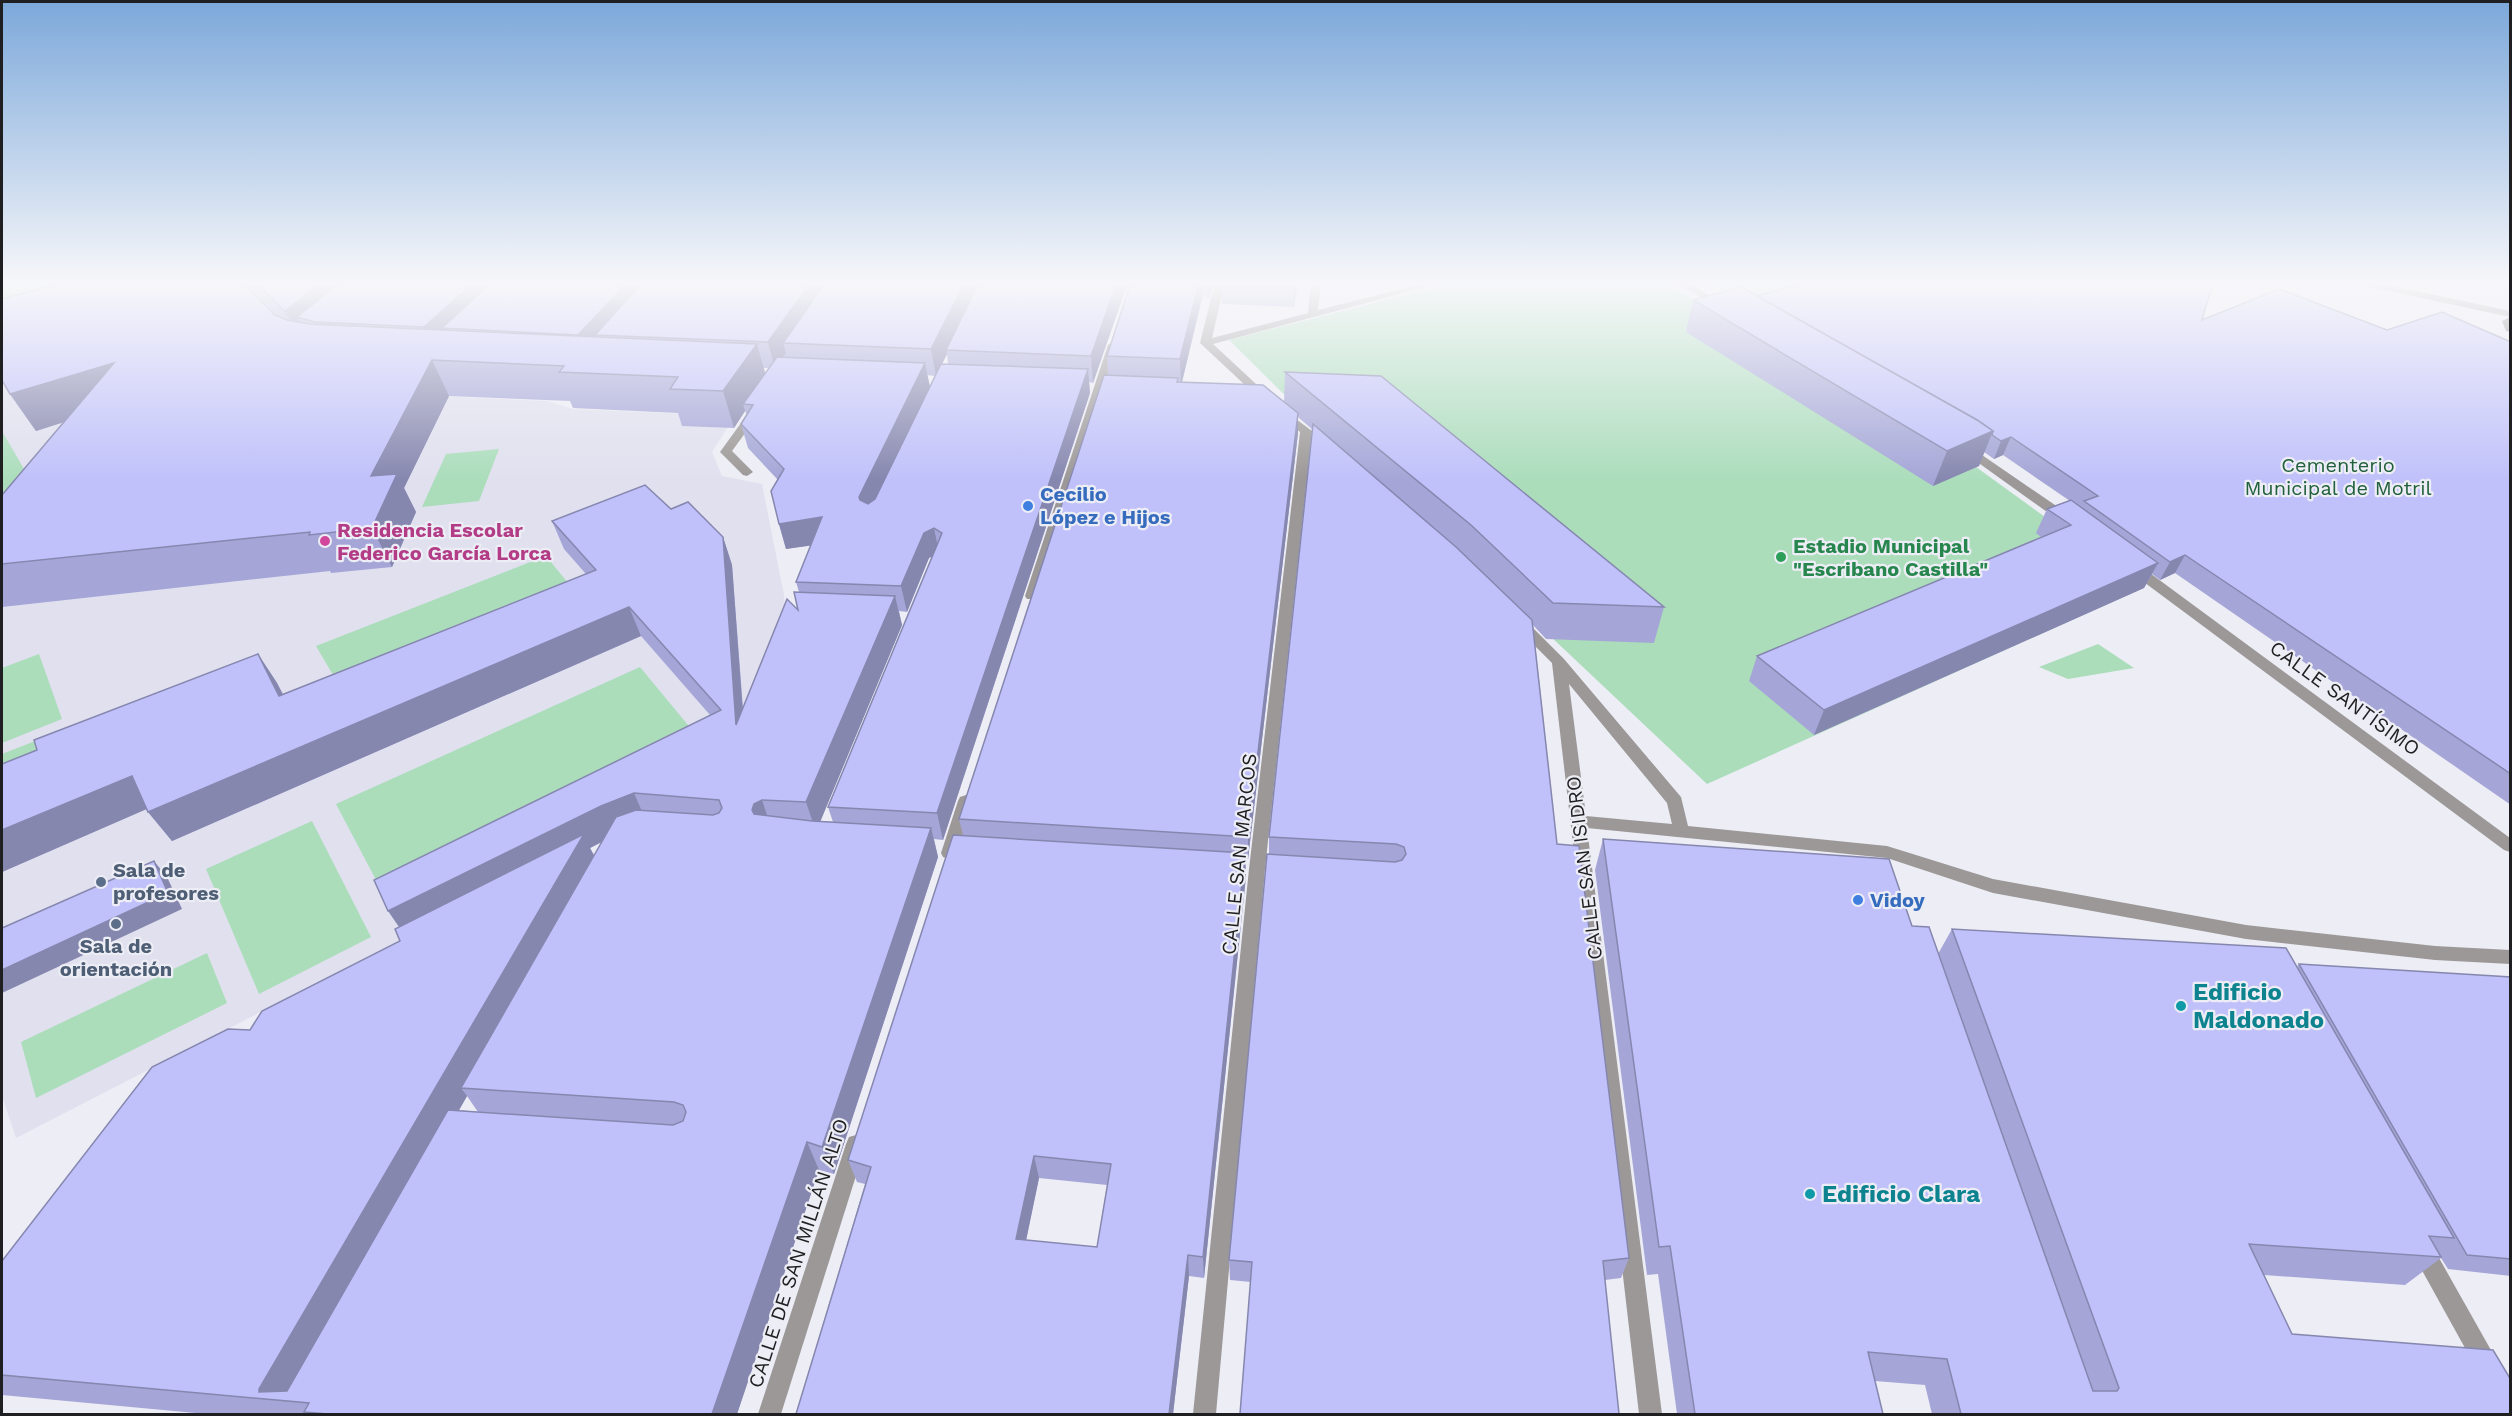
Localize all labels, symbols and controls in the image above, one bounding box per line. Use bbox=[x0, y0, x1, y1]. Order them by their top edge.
park label: Cementerio Municipal de Motril bbox=[2244, 453, 2432, 500]
place label: Cecilio López e Hijos bbox=[1040, 482, 1171, 529]
marker: Cecilio López e Hijos bbox=[1021, 499, 1035, 513]
place label: Residencia Escolar Federico García Lorca bbox=[337, 518, 552, 565]
marker: Residencia Escolar Federico García Lorca bbox=[318, 534, 332, 548]
place label: Estadio Municipal "Escribano Castilla" bbox=[1793, 534, 1988, 581]
marker: Estadio Municipal "Escribano Castilla" bbox=[1774, 550, 1788, 564]
street label: CALLE SANTÍSIMO bbox=[2265, 635, 2425, 761]
street label: CALLE SAN MARCOS bbox=[1216, 752, 1262, 956]
street label: CALLE SAN ISIDRO bbox=[1561, 775, 1607, 961]
place label: Sala de profesores bbox=[113, 858, 219, 905]
marker: Sala de profesores bbox=[94, 875, 108, 889]
place label: Vidoy bbox=[1870, 888, 1925, 912]
marker: Vidoy bbox=[1851, 893, 1865, 907]
marker: Sala de orientación bbox=[109, 917, 123, 931]
place label: Sala de orientación bbox=[60, 934, 172, 981]
place label: Edificio Maldonado bbox=[2193, 978, 2324, 1034]
marker: Edificio Maldonado bbox=[2174, 999, 2188, 1013]
street label: CALLE DE SAN MILLÁN ALTO bbox=[743, 1115, 853, 1391]
place label: Edificio Clara bbox=[1822, 1180, 1980, 1208]
marker: Edificio Clara bbox=[1803, 1187, 1817, 1201]

